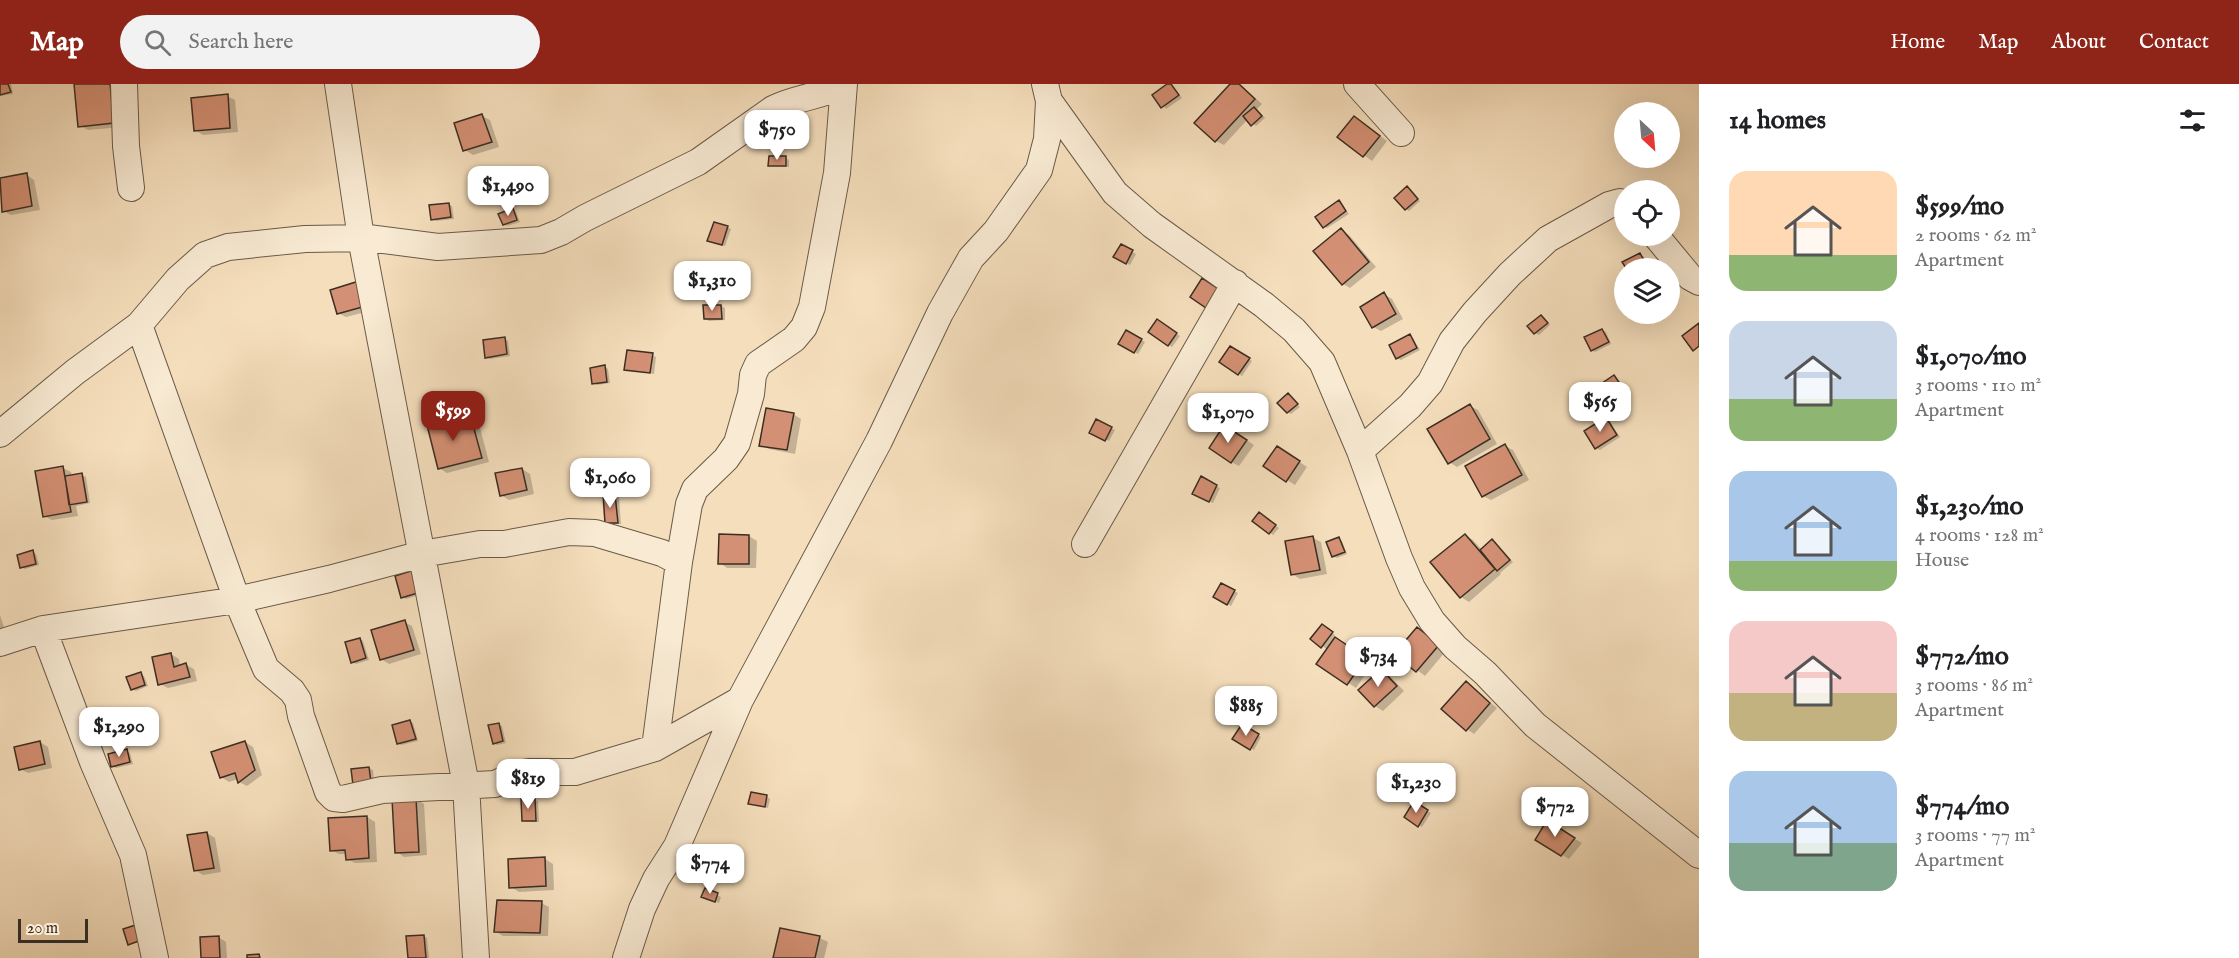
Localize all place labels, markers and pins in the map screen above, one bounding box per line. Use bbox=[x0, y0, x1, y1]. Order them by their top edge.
pin: $750 bbox=[741, 110, 813, 161]
pin: $1,490 bbox=[459, 166, 557, 217]
pin: $1,310 bbox=[663, 261, 761, 312]
pin: $565 bbox=[1564, 382, 1636, 433]
pin: $599 bbox=[417, 391, 489, 442]
pin: $1,070 bbox=[1179, 393, 1277, 444]
pin: $1,060 bbox=[561, 458, 659, 509]
pin: $734 bbox=[1342, 637, 1414, 688]
pin: $885 bbox=[1210, 686, 1282, 737]
pin: $1,290 bbox=[70, 707, 168, 758]
pin: $819 bbox=[492, 759, 564, 810]
pin: $1,230 bbox=[1367, 763, 1465, 814]
pin: $772 bbox=[1519, 787, 1591, 838]
pin: $774 bbox=[674, 844, 746, 895]

